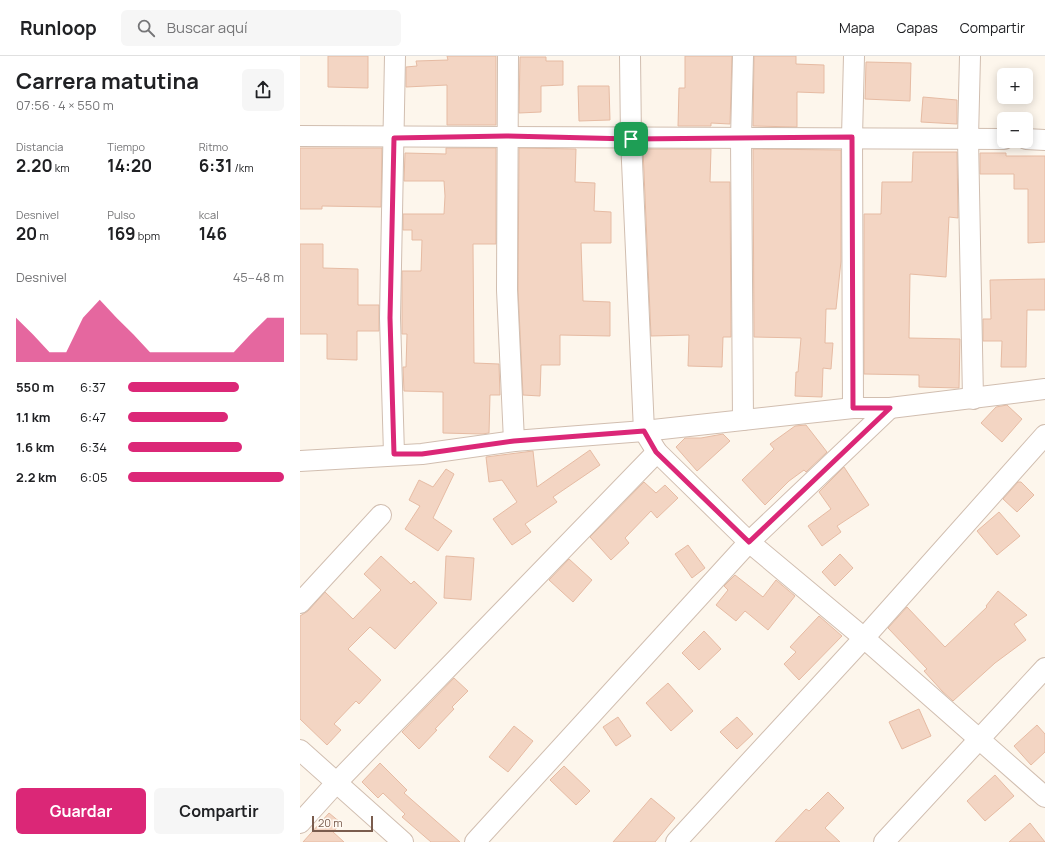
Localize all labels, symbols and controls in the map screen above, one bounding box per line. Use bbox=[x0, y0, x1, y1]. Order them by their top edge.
search box bbox=[121, 10, 401, 46]
text: Runloop bbox=[20, 15, 97, 41]
icon: search bbox=[135, 17, 157, 39]
text: Buscar aquí bbox=[167, 17, 247, 38]
text: Mapa bbox=[839, 18, 875, 37]
text: Capas bbox=[897, 18, 938, 37]
text: Compartir bbox=[960, 18, 1025, 37]
text: Carrera matutina bbox=[16, 66, 199, 96]
map controls bbox=[997, 68, 1033, 148]
button: + bbox=[997, 68, 1033, 104]
button: share bbox=[242, 69, 284, 111]
text: 07:56 · 4 × 550 m bbox=[16, 96, 114, 114]
button: − bbox=[997, 112, 1033, 148]
pin bbox=[614, 122, 648, 156]
icon: arrive bbox=[620, 128, 642, 150]
text: Distancia bbox=[16, 139, 63, 154]
text: Tiempo bbox=[107, 139, 145, 154]
text: Ritmo bbox=[199, 139, 228, 154]
text: 2.20 bbox=[16, 154, 53, 177]
text: 14:20 bbox=[107, 154, 152, 177]
text: 6:31 bbox=[199, 154, 232, 177]
text: km bbox=[53, 160, 70, 175]
text: /km bbox=[232, 160, 254, 175]
text: Desnivel bbox=[16, 207, 59, 222]
text: Pulso bbox=[107, 207, 135, 222]
text: kcal bbox=[199, 207, 219, 222]
text: 20 bbox=[16, 222, 37, 245]
text: 169 bbox=[107, 222, 135, 245]
text: 146 bbox=[199, 222, 227, 245]
text: m bbox=[37, 228, 49, 243]
text: bpm bbox=[135, 228, 160, 243]
text: Desnivel bbox=[16, 268, 67, 286]
text: 45–48 m bbox=[233, 268, 284, 286]
text: 550 m bbox=[16, 378, 54, 396]
text: 6:37 bbox=[80, 378, 106, 396]
text: 1.1 km bbox=[16, 408, 51, 426]
text: 6:47 bbox=[80, 408, 106, 426]
text: 1.6 km bbox=[16, 438, 54, 456]
text: 6:34 bbox=[80, 438, 107, 456]
text: 2.2 km bbox=[16, 468, 57, 486]
text: 6:05 bbox=[80, 468, 107, 486]
button: Guardar bbox=[16, 788, 146, 834]
button: Compartir bbox=[154, 788, 284, 834]
scale bar bbox=[312, 814, 373, 833]
text: 20 m bbox=[318, 815, 343, 830]

